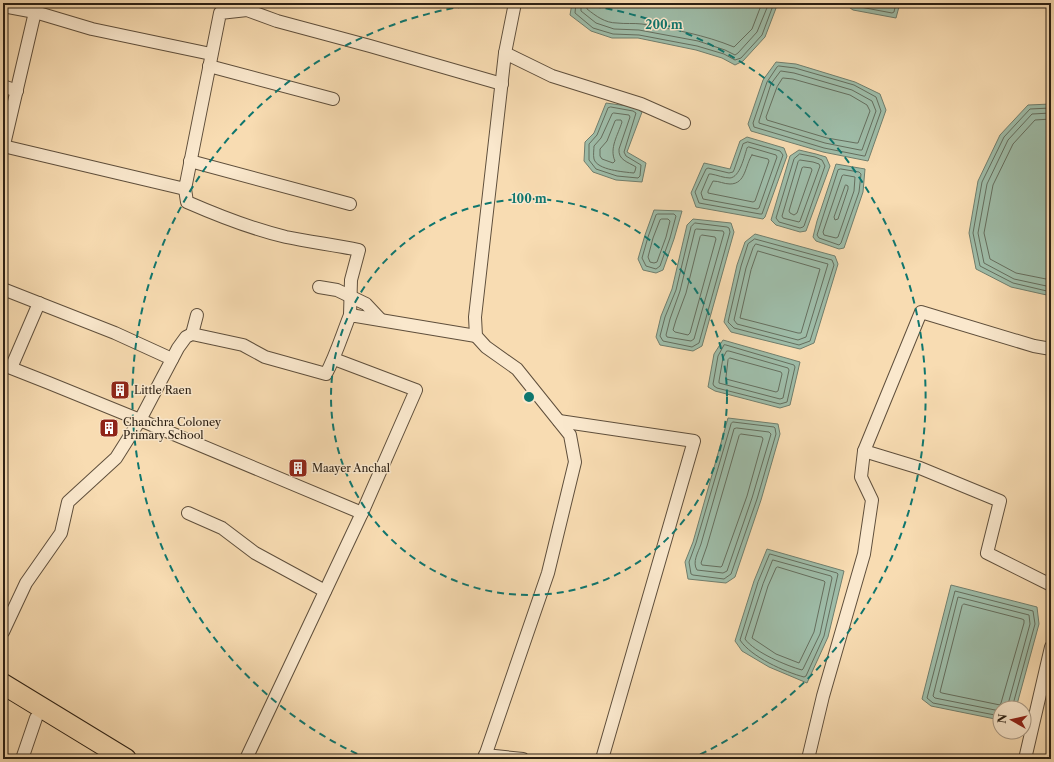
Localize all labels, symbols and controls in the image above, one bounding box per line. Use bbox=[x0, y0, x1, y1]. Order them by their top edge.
text: 200 m bbox=[645, 17, 683, 32]
text: 100 m bbox=[511, 191, 547, 206]
building icon: Little Raen bbox=[109, 379, 131, 401]
place label: Little Raen bbox=[134, 383, 192, 397]
centre of rings bbox=[522, 390, 536, 404]
place label: Chanchra Coloney Primary School bbox=[123, 415, 222, 442]
building icon: Chanchra Coloney Primary School bbox=[98, 417, 120, 439]
building icon: Maayer Anchal bbox=[287, 457, 309, 479]
place label: Maayer Anchal bbox=[312, 461, 391, 475]
north arrow bbox=[992, 700, 1032, 740]
text: N bbox=[995, 712, 1010, 724]

